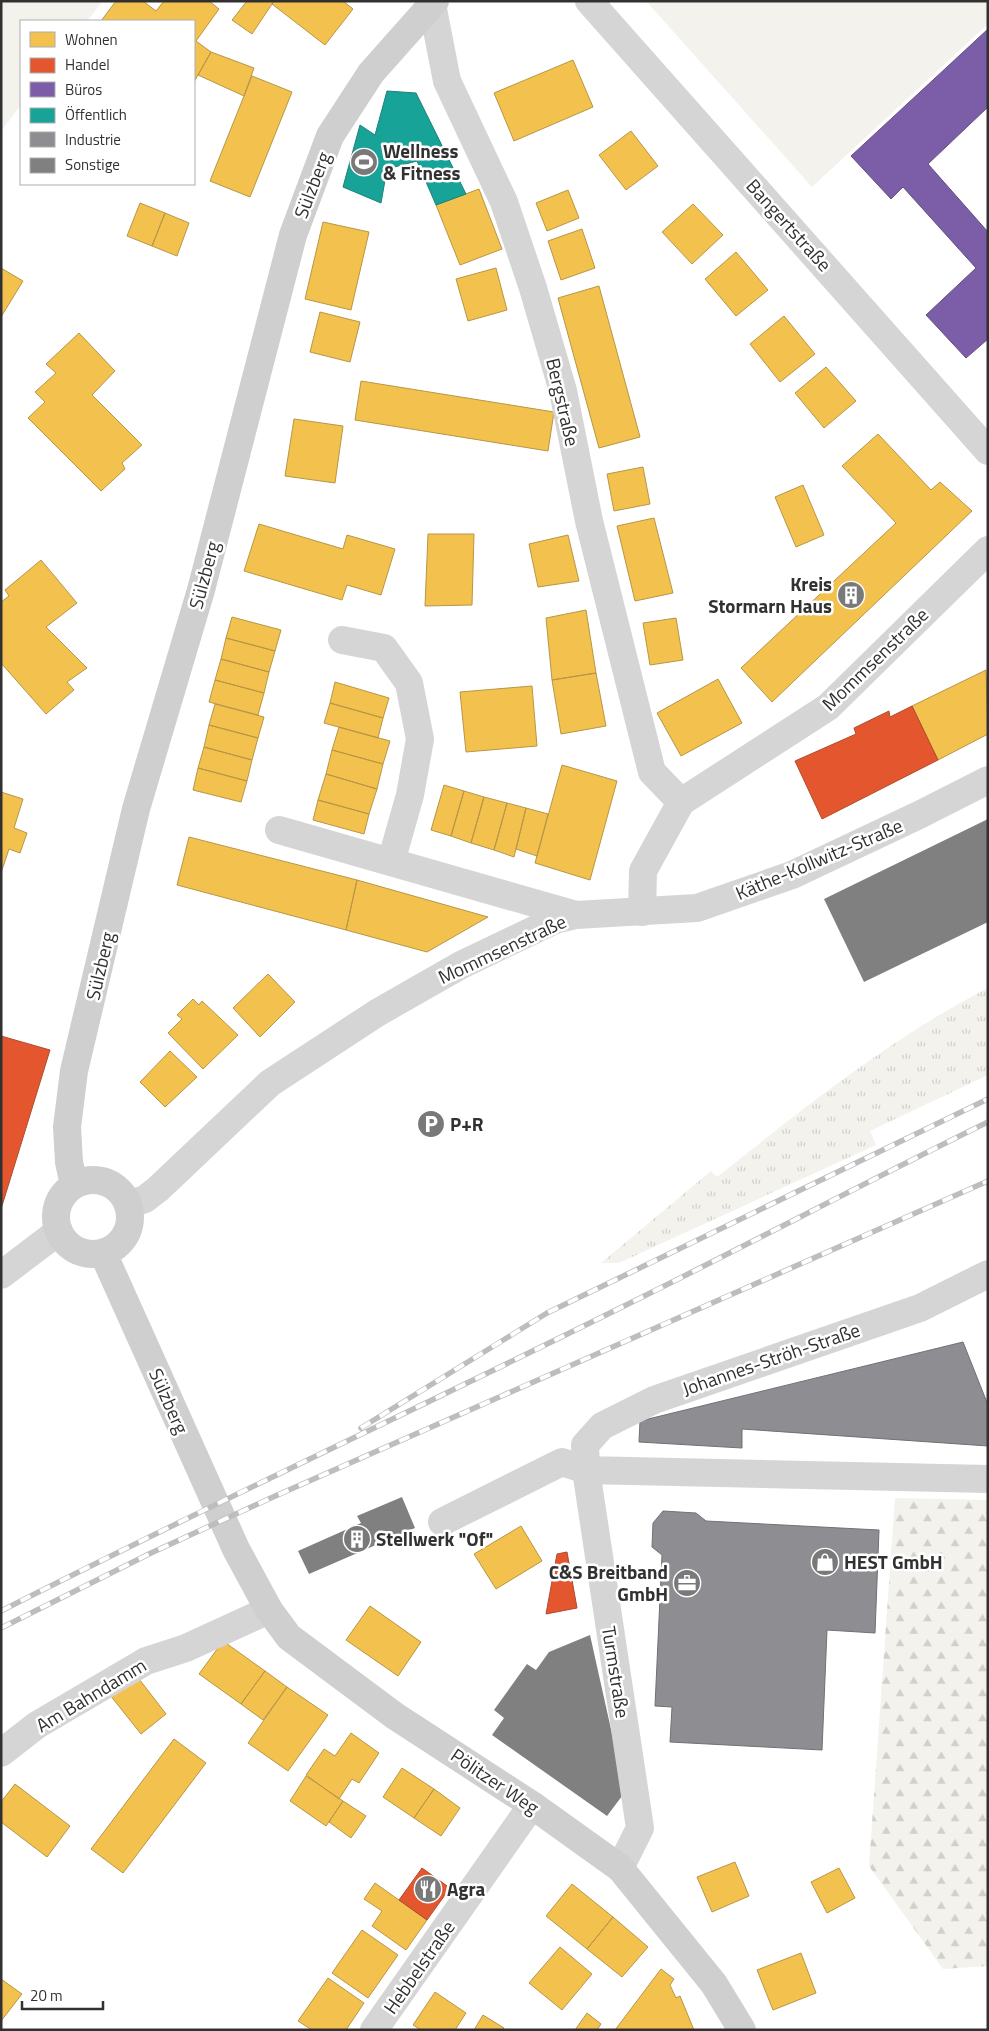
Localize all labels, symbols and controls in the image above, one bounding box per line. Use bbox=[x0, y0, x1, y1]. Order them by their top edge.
legend bbox=[20, 20, 195, 185]
text: Wohnen bbox=[65, 28, 118, 51]
text: Handel bbox=[65, 53, 110, 76]
text: Büros bbox=[65, 78, 102, 101]
text: Öffentlich bbox=[65, 103, 127, 126]
text: Industrie bbox=[65, 128, 121, 151]
place label: Wellness & Fitness bbox=[383, 136, 461, 187]
street label: Sülzberg bbox=[286, 147, 338, 222]
sports icon: Wellness & Fitness bbox=[349, 147, 379, 177]
text: Sonstige bbox=[65, 153, 120, 176]
street label: Bangertstraße bbox=[740, 172, 839, 278]
street label: Bergstraße bbox=[539, 355, 588, 449]
street label: Sülzberg bbox=[181, 537, 227, 612]
place label: Kreis Stormarn Haus bbox=[708, 569, 832, 620]
building icon: Kreis Stormarn Haus bbox=[836, 580, 866, 610]
street label: Mommsenstraße bbox=[815, 600, 935, 717]
street label: Käthe-Kollwitz-Straße bbox=[731, 810, 907, 907]
street label: Mommsenstraße bbox=[433, 906, 571, 991]
street label: Sülzberg bbox=[78, 929, 121, 1003]
parking icon: P+R bbox=[416, 1109, 446, 1139]
place label: P+R bbox=[450, 1109, 484, 1138]
street label: Johannes-Ströh-Straße bbox=[678, 1315, 864, 1403]
street label: Sülzberg bbox=[142, 1363, 197, 1439]
building icon: Stellwerk "Of" bbox=[342, 1524, 372, 1554]
place label: Stellwerk "Of" bbox=[376, 1524, 493, 1553]
shop icon: HEST GmbH bbox=[810, 1547, 840, 1577]
place label: HEST GmbH bbox=[844, 1547, 943, 1576]
place label: C&S Breitband GmbH bbox=[549, 1557, 668, 1608]
office icon: C&S Breitband GmbH bbox=[672, 1568, 702, 1598]
street label: Turmstraße bbox=[595, 1624, 638, 1720]
street label: Am Bahndamm bbox=[30, 1650, 152, 1739]
street label: Pölitzer Weg bbox=[445, 1740, 546, 1821]
restaurant icon: Agra bbox=[413, 1874, 443, 1904]
place label: Agra bbox=[447, 1874, 486, 1903]
street label: Hebbelstraße bbox=[376, 1914, 462, 2019]
scale bar bbox=[22, 1978, 104, 2010]
text: 20 m bbox=[30, 1984, 63, 2007]

